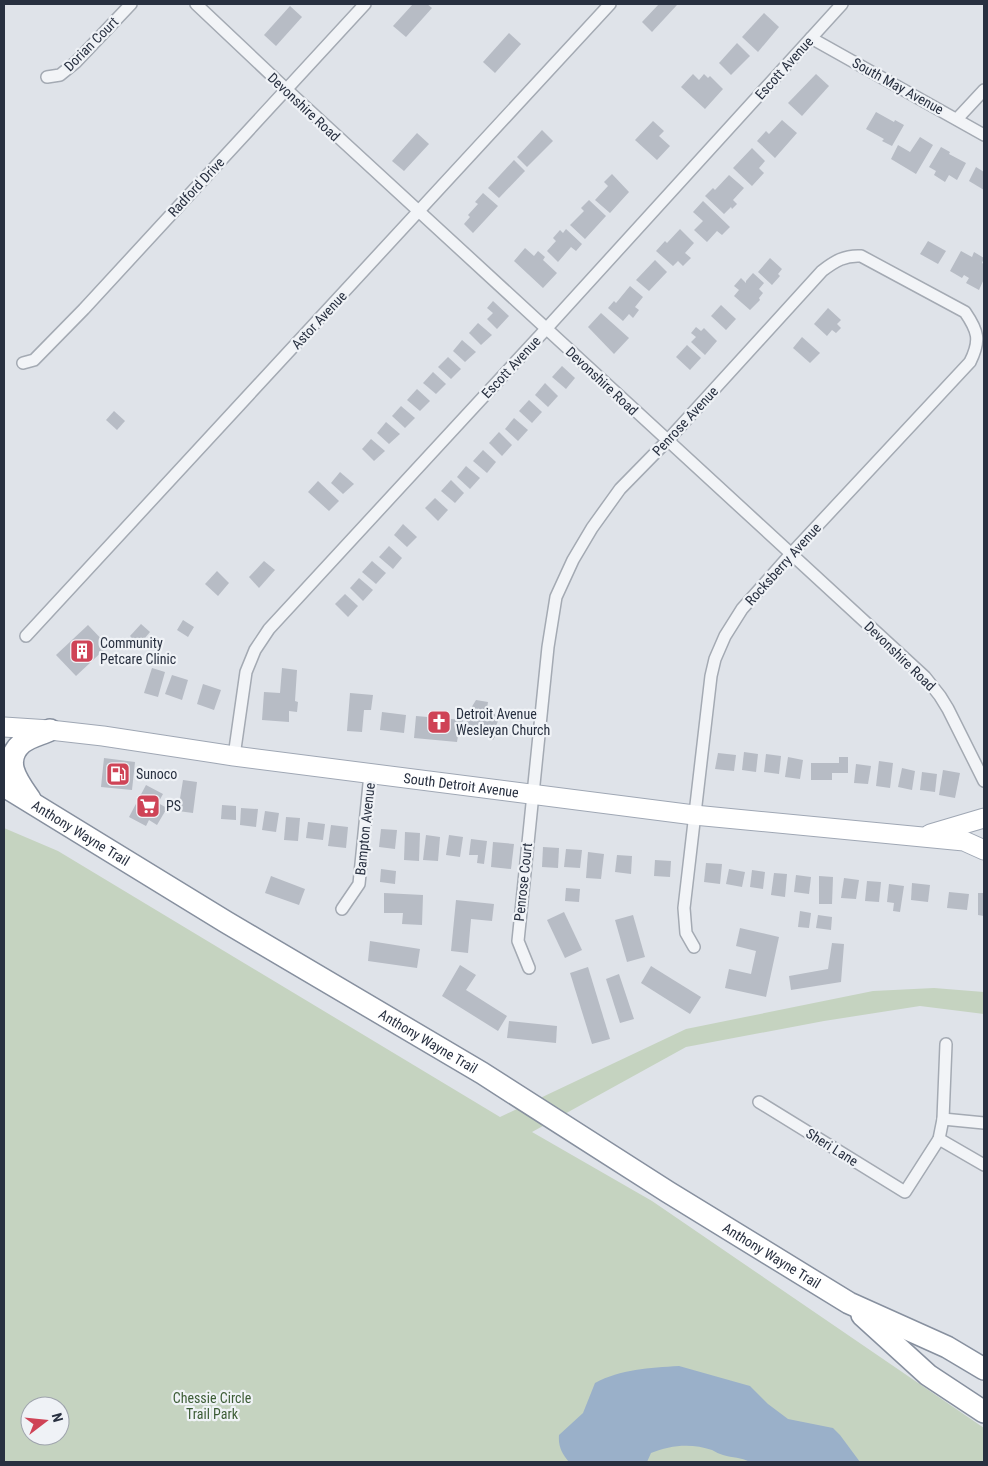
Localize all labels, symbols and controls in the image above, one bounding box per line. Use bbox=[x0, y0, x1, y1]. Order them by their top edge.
street label: Dorian Court bbox=[61, 14, 121, 74]
street label: Escott Avenue bbox=[752, 33, 817, 103]
street label: South May Avenue bbox=[850, 54, 947, 118]
street label: Devonshire Road bbox=[265, 70, 343, 144]
street label: Radford Drive bbox=[165, 154, 228, 220]
street label: Astor Avenue bbox=[288, 287, 350, 352]
street label: Escott Avenue bbox=[478, 332, 544, 401]
street label: Devonshire Road bbox=[563, 344, 641, 418]
street label: Penrose Avenue bbox=[649, 383, 721, 459]
street label: Rocksberry Avenue bbox=[742, 519, 824, 608]
street label: Devonshire Road bbox=[861, 618, 939, 694]
place label: Community Petcare Clinic bbox=[100, 635, 176, 667]
building icon: Community Petcare Clinic bbox=[69, 638, 95, 664]
place label: Detroit Avenue Wesleyan Church bbox=[456, 706, 550, 738]
church icon: Detroit Avenue Wesleyan Church bbox=[426, 709, 452, 735]
fuel station icon: Sunoco bbox=[105, 761, 131, 787]
place label: Sunoco bbox=[136, 766, 177, 782]
street label: South Detroit Avenue bbox=[403, 770, 520, 801]
street label: Bampton Avenue bbox=[352, 781, 378, 876]
supermarket icon: PS bbox=[135, 793, 161, 819]
street label: Anthony Wayne Trail bbox=[29, 797, 133, 869]
place label: PS bbox=[166, 798, 181, 814]
street label: Penrose Court bbox=[511, 842, 535, 922]
street label: Anthony Wayne Trail bbox=[376, 1006, 480, 1077]
street label: Sheri Lane bbox=[803, 1125, 861, 1169]
street label: Anthony Wayne Trail bbox=[720, 1220, 824, 1292]
park label: Chessie Circle Trail Park bbox=[173, 1390, 252, 1422]
north arrow bbox=[20, 1396, 70, 1446]
text: N bbox=[49, 1411, 66, 1424]

